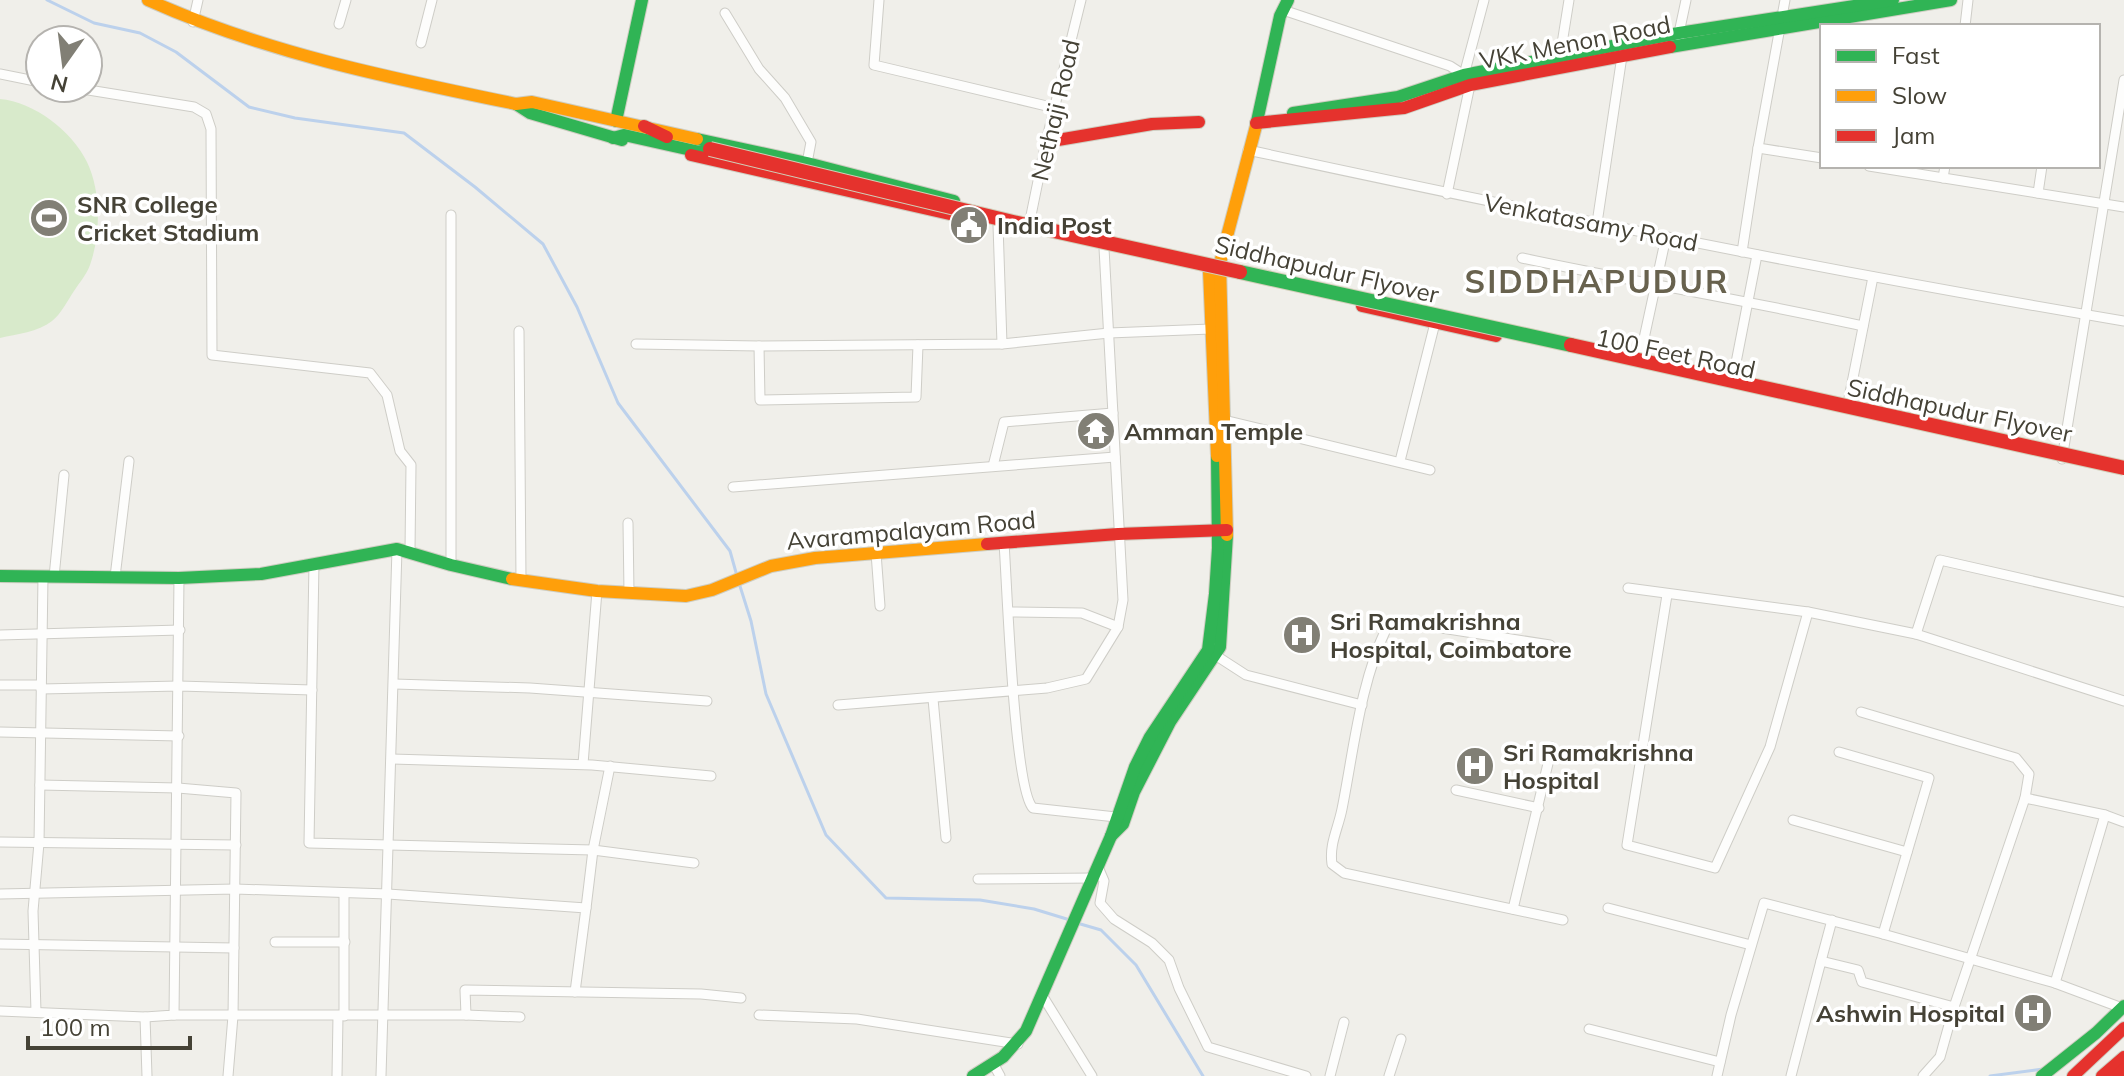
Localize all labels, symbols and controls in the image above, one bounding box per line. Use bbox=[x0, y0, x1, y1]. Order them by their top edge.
street label: VKK Menon Road bbox=[1477, 9, 1673, 75]
north arrow bbox=[24, 24, 104, 104]
legend bbox=[1820, 24, 2100, 168]
street label: Nethaji Road bbox=[1024, 36, 1086, 184]
text: Fast bbox=[1892, 40, 1940, 70]
text: N bbox=[48, 68, 71, 99]
text: Slow bbox=[1892, 80, 1947, 110]
text: Jam bbox=[1892, 120, 1935, 150]
street label: Venkatasamy Road bbox=[1482, 187, 1700, 257]
place label: SNR College Cricket Stadium bbox=[77, 189, 259, 247]
sports icon: SNR College Cricket Stadium bbox=[28, 197, 70, 239]
public building icon: India Post bbox=[948, 204, 990, 246]
place label: India Post bbox=[997, 210, 1111, 240]
street label: Siddhapudur Flyover bbox=[1212, 229, 1442, 309]
district label: SIDDHAPUDUR bbox=[1465, 261, 1729, 301]
street label: 100 Feet Road bbox=[1594, 321, 1758, 385]
street label: Siddhapudur Flyover bbox=[1845, 372, 2075, 449]
temple icon: Amman Temple bbox=[1075, 410, 1117, 452]
place label: Amman Temple bbox=[1124, 416, 1303, 446]
street label: Avarampalayam Road bbox=[785, 504, 1037, 556]
place label: Sri Ramakrishna Hospital, Coimbatore bbox=[1330, 606, 1572, 664]
hospital icon: Sri Ramakrishna Hospital, Coimbatore bbox=[1281, 614, 1323, 656]
place label: Sri Ramakrishna Hospital bbox=[1503, 737, 1694, 795]
hospital icon: Sri Ramakrishna Hospital bbox=[1454, 745, 1496, 787]
hospital icon: Ashwin Hospital bbox=[2012, 992, 2054, 1034]
place label: Ashwin Hospital bbox=[1816, 998, 2005, 1028]
scale bar bbox=[28, 1000, 190, 1050]
text: 100 m bbox=[40, 1012, 111, 1042]

